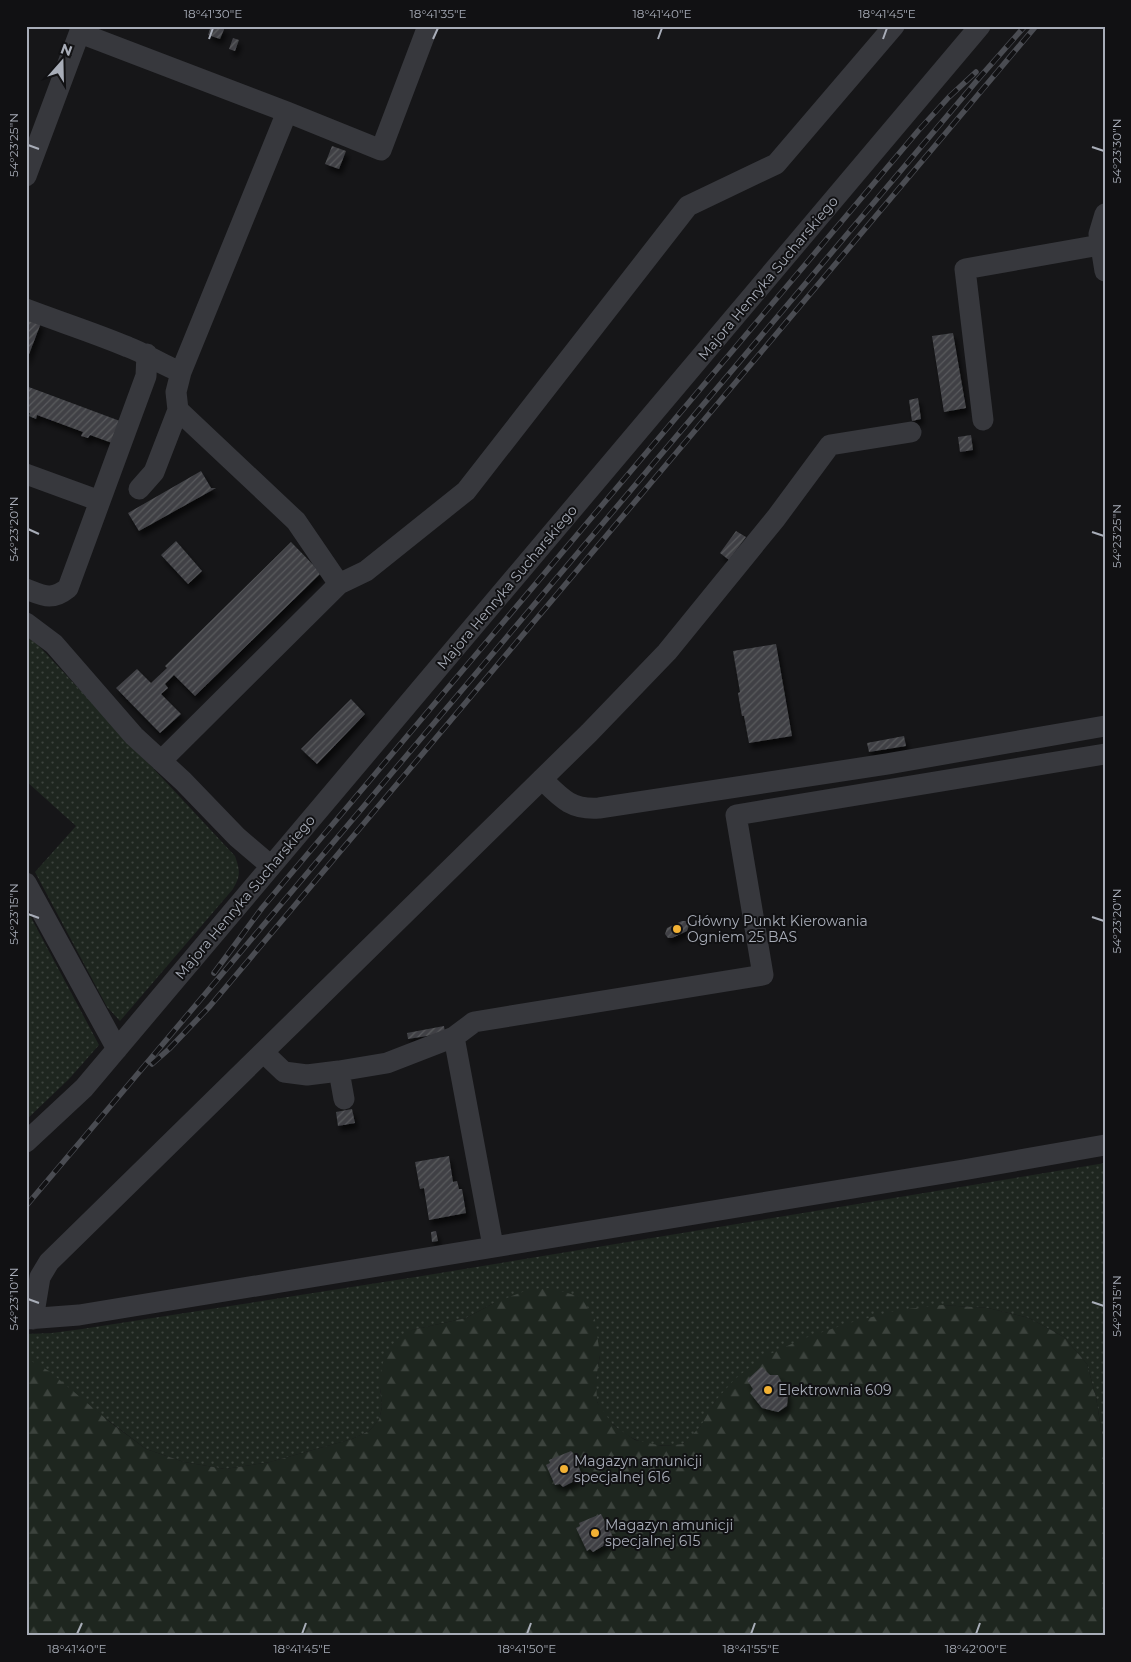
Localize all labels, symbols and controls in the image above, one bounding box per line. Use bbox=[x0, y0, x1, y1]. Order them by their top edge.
text: 18°41'30"E bbox=[184, 6, 242, 21]
text: 18°41'35"E bbox=[409, 6, 467, 21]
text: 18°41'40"E bbox=[633, 6, 691, 21]
text: 18°41'45"E bbox=[858, 6, 916, 21]
north arrow bbox=[38, 38, 88, 88]
text: N bbox=[58, 39, 75, 60]
text: 54°23'25"N bbox=[6, 113, 21, 177]
text: 54°23'30"N bbox=[1109, 119, 1124, 183]
street label: Majora Henryka Sucharskiego bbox=[694, 192, 842, 364]
text: 54°23'20"N bbox=[6, 497, 21, 562]
street label: Majora Henryka Sucharskiego bbox=[433, 501, 581, 673]
text: 54°23'25"N bbox=[1109, 504, 1124, 568]
street label: Majora Henryka Sucharskiego bbox=[171, 811, 319, 983]
text: 54°23'15"N bbox=[6, 883, 21, 945]
text: 54°23'20"N bbox=[1109, 889, 1124, 954]
place label: Główny Punkt Kierowania Ogniem 25 BAS bbox=[687, 912, 868, 946]
marker: Główny Punkt Kierowania Ogniem 25 BAS bbox=[671, 923, 683, 935]
text: 54°23'10"N bbox=[6, 1268, 21, 1330]
text: 54°23'15"N bbox=[1109, 1275, 1124, 1337]
place label: Elektrownia 609 bbox=[778, 1381, 891, 1399]
marker: Elektrownia 609 bbox=[762, 1384, 774, 1396]
place label: Magazyn amunicji specjalnej 616 bbox=[574, 1452, 702, 1486]
marker: Magazyn amunicji specjalnej 616 bbox=[558, 1463, 570, 1475]
place label: Magazyn amunicji specjalnej 615 bbox=[605, 1516, 733, 1550]
marker: Magazyn amunicji specjalnej 615 bbox=[589, 1527, 601, 1539]
text: 18°41'40"E bbox=[48, 1641, 106, 1656]
text: 18°41'45"E bbox=[273, 1641, 331, 1656]
text: 18°41'50"E bbox=[498, 1641, 556, 1656]
text: 18°41'55"E bbox=[722, 1641, 780, 1656]
text: 18°42'00"E bbox=[945, 1641, 1007, 1656]

